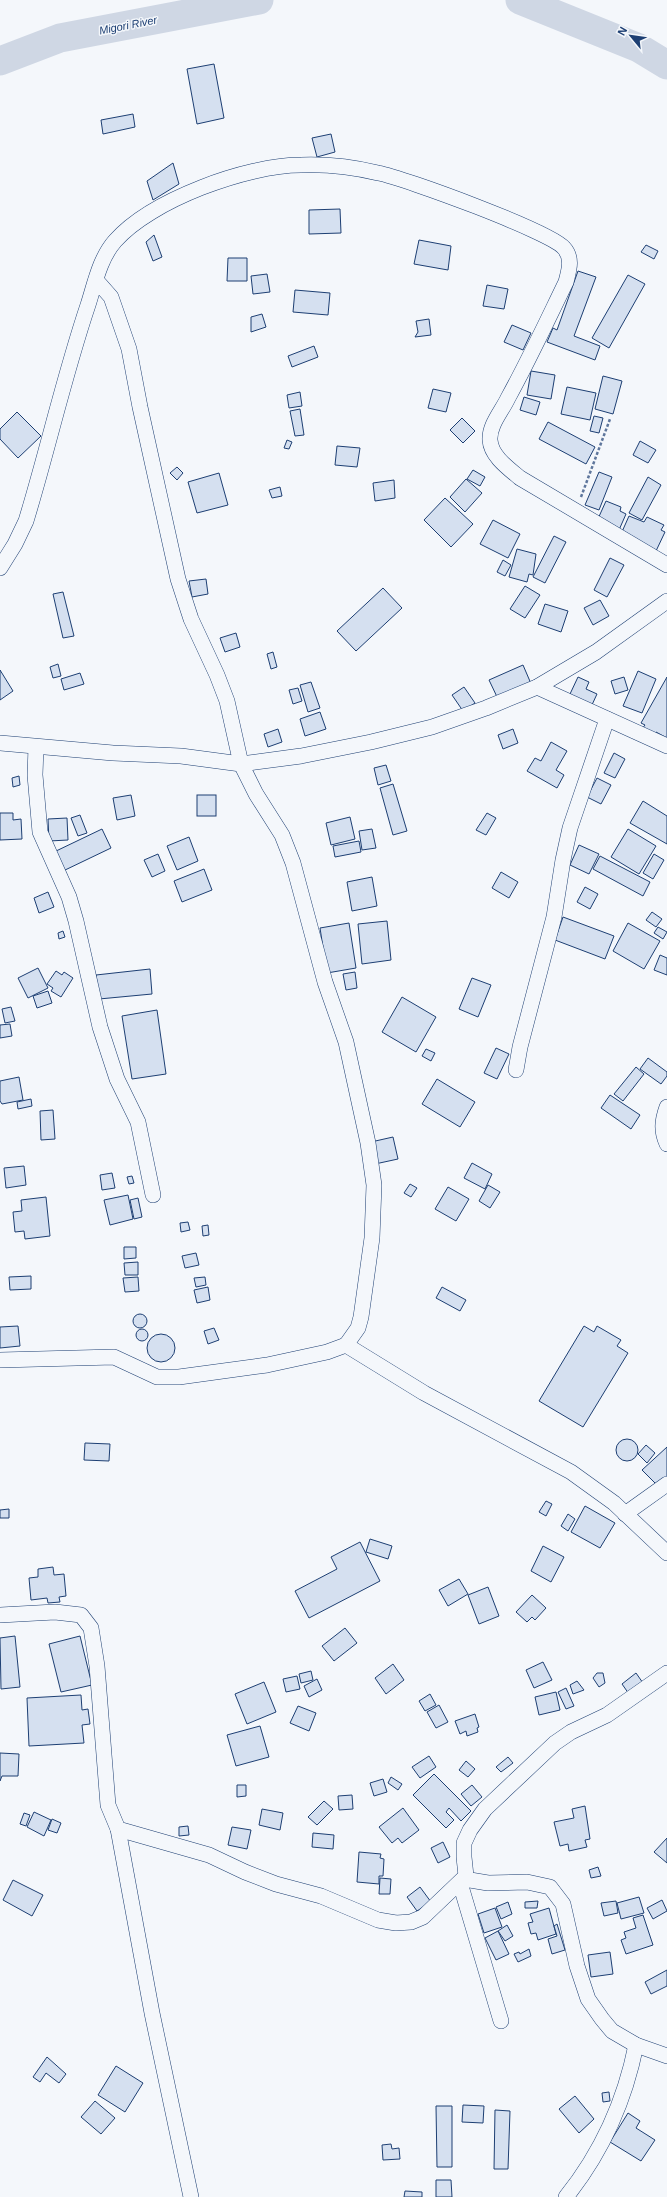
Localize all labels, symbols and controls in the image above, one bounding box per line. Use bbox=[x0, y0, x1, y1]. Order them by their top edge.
water label: Migori River bbox=[98, 13, 159, 36]
north arrow bbox=[611, 16, 651, 56]
text: N bbox=[615, 25, 629, 38]

